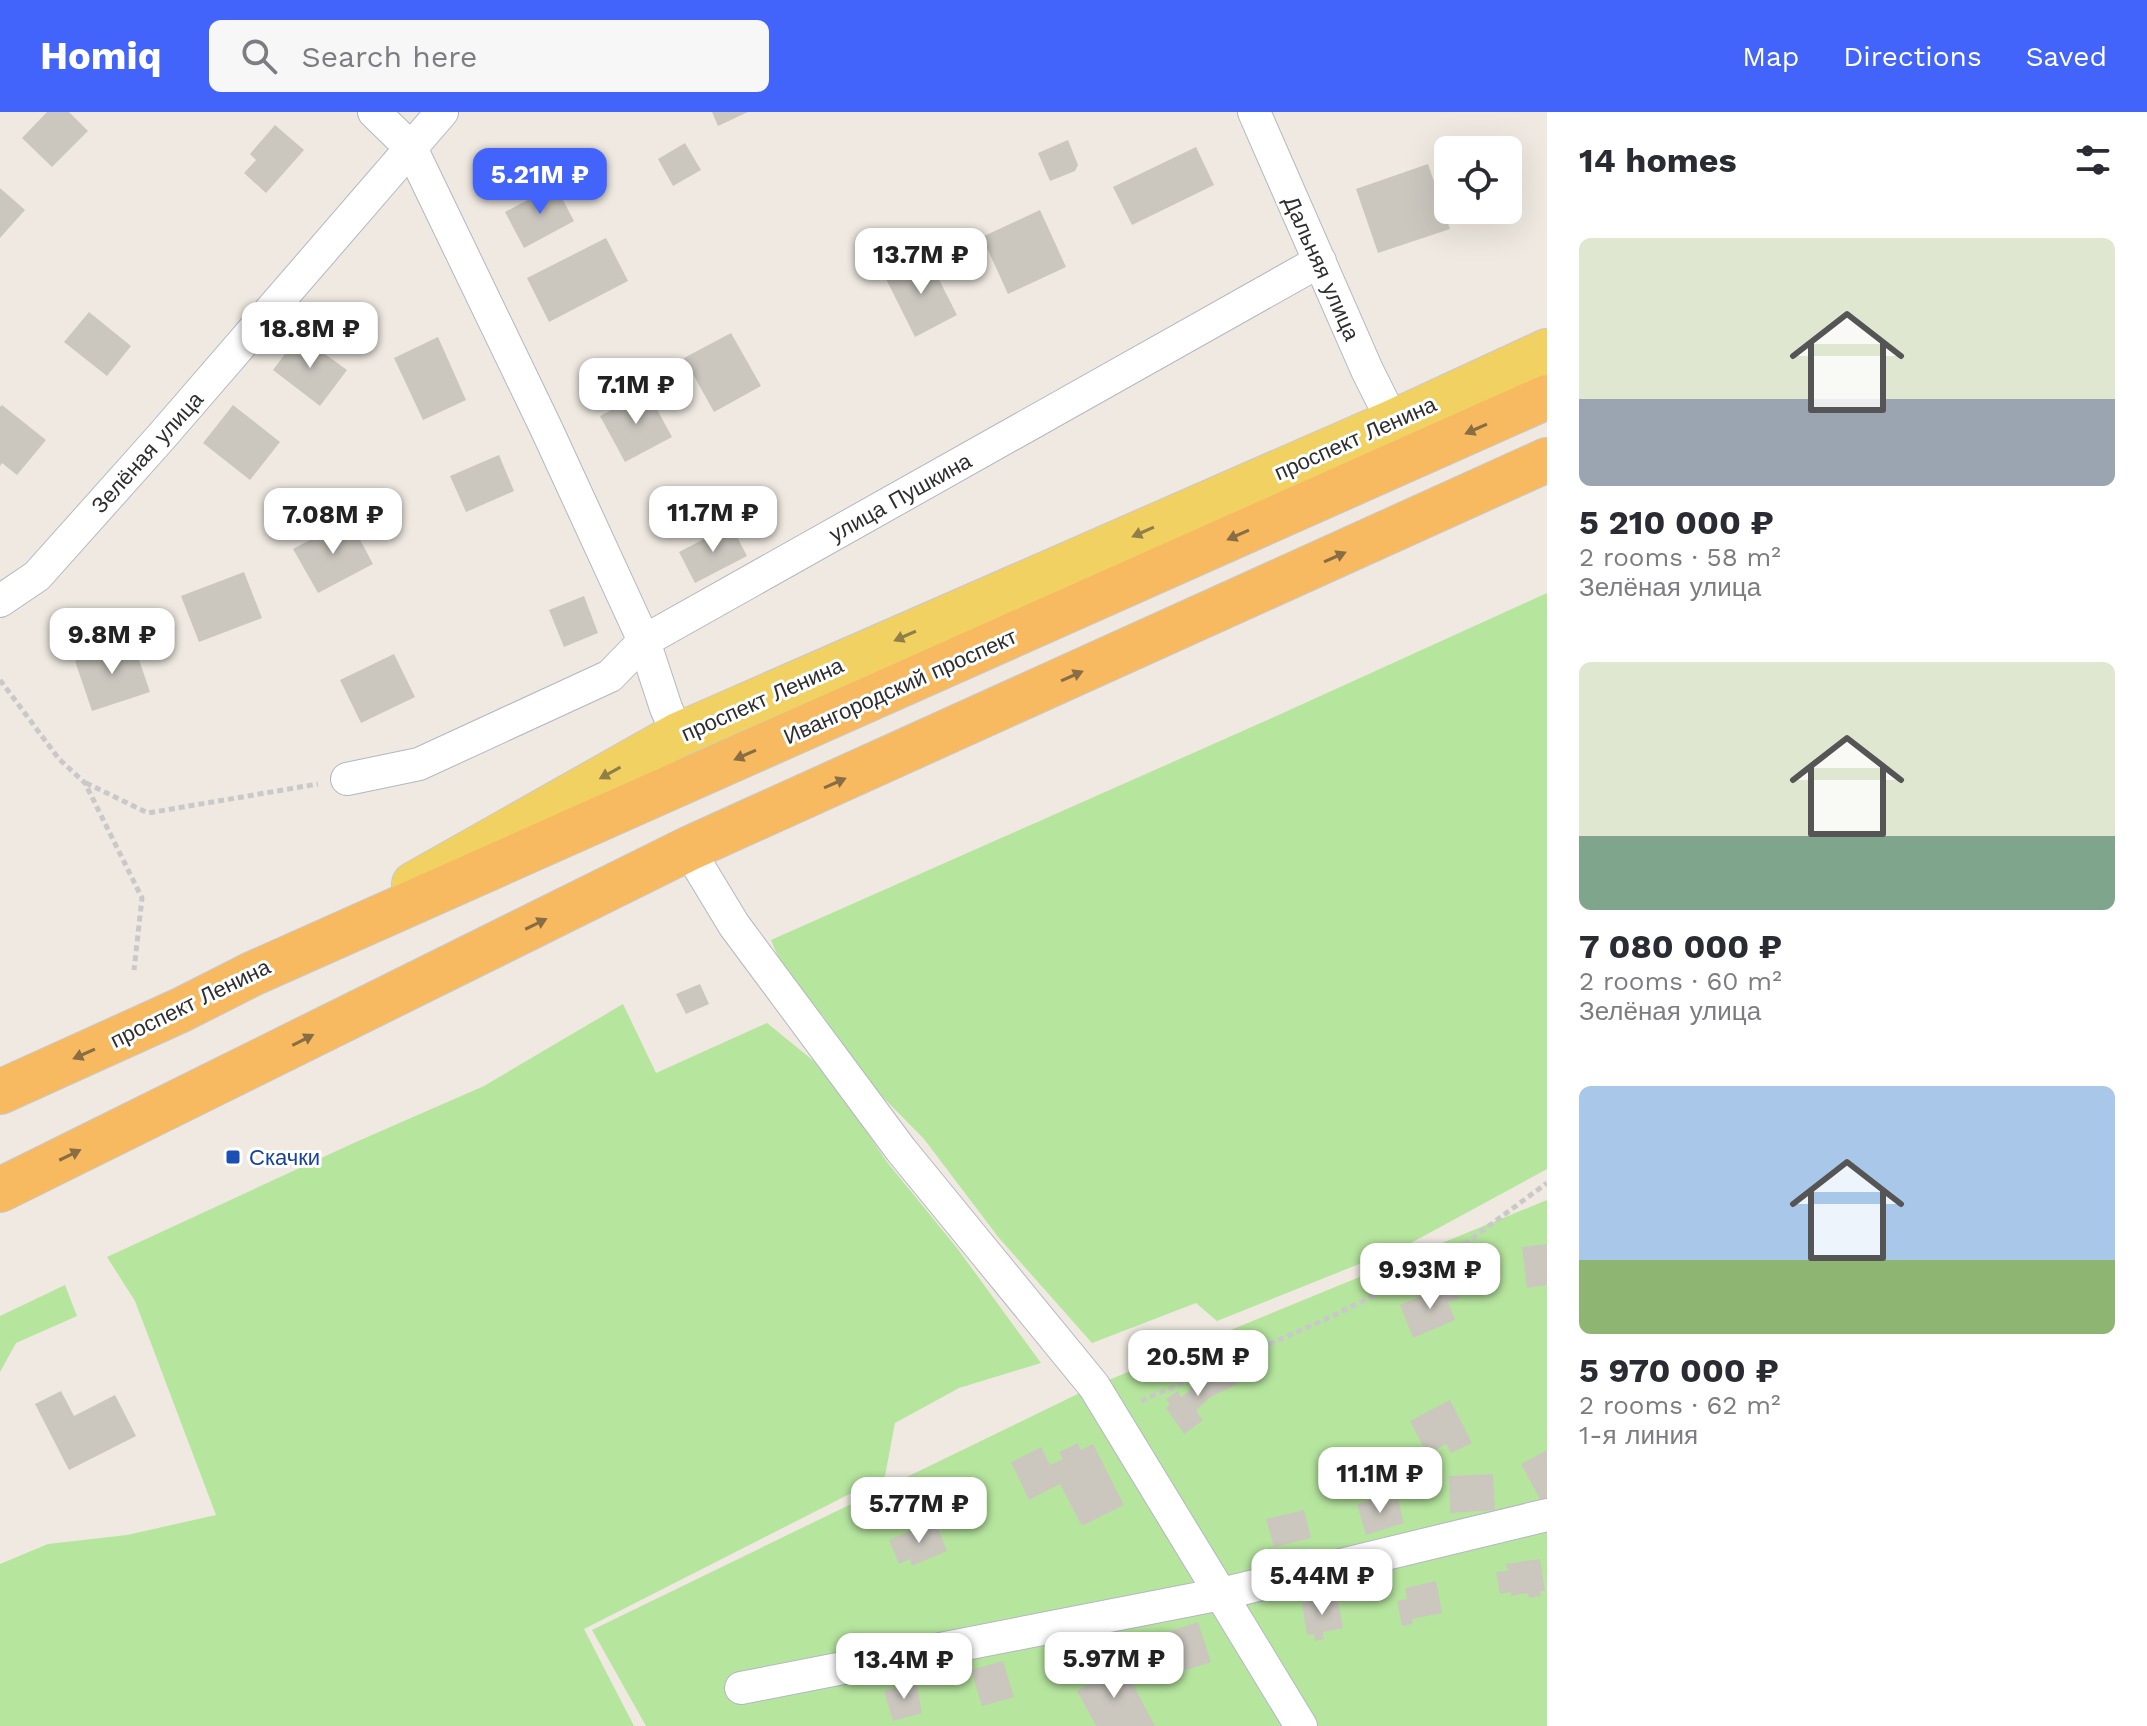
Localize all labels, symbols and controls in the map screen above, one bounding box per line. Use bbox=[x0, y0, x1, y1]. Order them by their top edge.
search box bbox=[209, 20, 769, 92]
text: Homiq bbox=[40, 34, 161, 78]
icon: search bbox=[237, 34, 281, 78]
text: Search here bbox=[301, 39, 477, 74]
text: Map bbox=[1742, 40, 1799, 73]
text: Directions bbox=[1843, 40, 1982, 73]
text: Saved bbox=[2026, 40, 2107, 73]
map controls bbox=[1434, 136, 1522, 224]
button: locate bbox=[1434, 136, 1522, 224]
icon: filters bbox=[2071, 138, 2115, 182]
text: 14 homes bbox=[1579, 140, 1737, 180]
pin: 5.21M ₽ bbox=[466, 148, 614, 216]
text: 5.21M ₽ bbox=[491, 159, 589, 189]
street label: Дальняя улица bbox=[1279, 192, 1365, 345]
pin: 13.7M ₽ bbox=[847, 228, 995, 296]
text: 13.7M ₽ bbox=[873, 239, 969, 269]
icon: home bbox=[1775, 290, 1919, 434]
pin: 18.8M ₽ bbox=[236, 302, 384, 370]
text: 18.8M ₽ bbox=[260, 313, 360, 343]
pin: 7.1M ₽ bbox=[571, 358, 701, 426]
text: 7.1M ₽ bbox=[597, 369, 675, 399]
street label: Зелёная улица bbox=[87, 386, 209, 518]
street label: проспект Ленина bbox=[1270, 391, 1441, 485]
one-way arrow bbox=[1464, 422, 1488, 436]
street label: улица Пушкина bbox=[825, 448, 976, 547]
pin: 11.7M ₽ bbox=[639, 486, 787, 554]
pin: 7.08M ₽ bbox=[259, 488, 407, 556]
text: 11.7M ₽ bbox=[667, 497, 759, 527]
text: 7.08M ₽ bbox=[282, 499, 384, 529]
text: 5 210 000 ₽ bbox=[1579, 502, 1774, 542]
one-way arrow bbox=[1132, 525, 1155, 538]
one-way arrow bbox=[1227, 528, 1250, 542]
text: 2 rooms · 58 m² bbox=[1579, 542, 1781, 572]
one-way arrow bbox=[1323, 550, 1346, 564]
text: Зелёная улица bbox=[1579, 572, 1761, 602]
pin: 9.8M ₽ bbox=[47, 608, 177, 676]
text: 9.8M ₽ bbox=[68, 619, 156, 649]
street label: Ивангородский проспект bbox=[780, 624, 1021, 749]
one-way arrow bbox=[893, 629, 917, 642]
street label: проспект Ленина bbox=[677, 652, 848, 746]
one-way arrow bbox=[1061, 669, 1084, 683]
icon: home bbox=[1775, 714, 1919, 858]
one-way arrow bbox=[733, 748, 757, 761]
one-way arrow bbox=[599, 766, 621, 780]
one-way arrow bbox=[823, 776, 847, 789]
one-way arrow bbox=[524, 918, 547, 931]
text: 7 080 000 ₽ bbox=[1579, 926, 1782, 966]
street label: проспект Ленина bbox=[106, 954, 275, 1053]
text: 2 rooms · 60 m² bbox=[1579, 966, 1782, 996]
text: Зелёная улица bbox=[1579, 996, 1761, 1026]
one-way arrow bbox=[291, 1033, 315, 1047]
one-way arrow bbox=[72, 1047, 96, 1060]
icon: home bbox=[1775, 1138, 1919, 1282]
place label: Скачки bbox=[249, 1145, 320, 1170]
marker: Скачки bbox=[224, 1148, 242, 1166]
one-way arrow bbox=[59, 1149, 82, 1162]
pin: 9.93M ₽ bbox=[1356, 1243, 1504, 1311]
text: 9.93M ₽ bbox=[1378, 1254, 1482, 1284]
pin: 20.5M ₽ bbox=[1124, 1330, 1272, 1398]
text: 20.5M ₽ bbox=[1146, 1341, 1250, 1371]
text: 5 970 000 ₽ bbox=[1579, 1350, 1779, 1390]
text: 2 rooms · 62 m² bbox=[1579, 1390, 1781, 1420]
text: 1-я линия bbox=[1579, 1420, 1698, 1450]
pin: 11.1M ₽ bbox=[1306, 1447, 1454, 1515]
text: 11.1M ₽ bbox=[1336, 1458, 1424, 1488]
pin: 5.77M ₽ bbox=[845, 1477, 993, 1545]
text: 5.77M ₽ bbox=[869, 1488, 969, 1518]
pin: 5.44M ₽ bbox=[1248, 1549, 1396, 1617]
text: 5.44M ₽ bbox=[1269, 1560, 1375, 1590]
pin: 5.97M ₽ bbox=[1040, 1632, 1188, 1700]
pin: 13.4M ₽ bbox=[830, 1633, 978, 1701]
text: 5.97M ₽ bbox=[1063, 1643, 1165, 1673]
text: 13.4M ₽ bbox=[854, 1644, 954, 1674]

